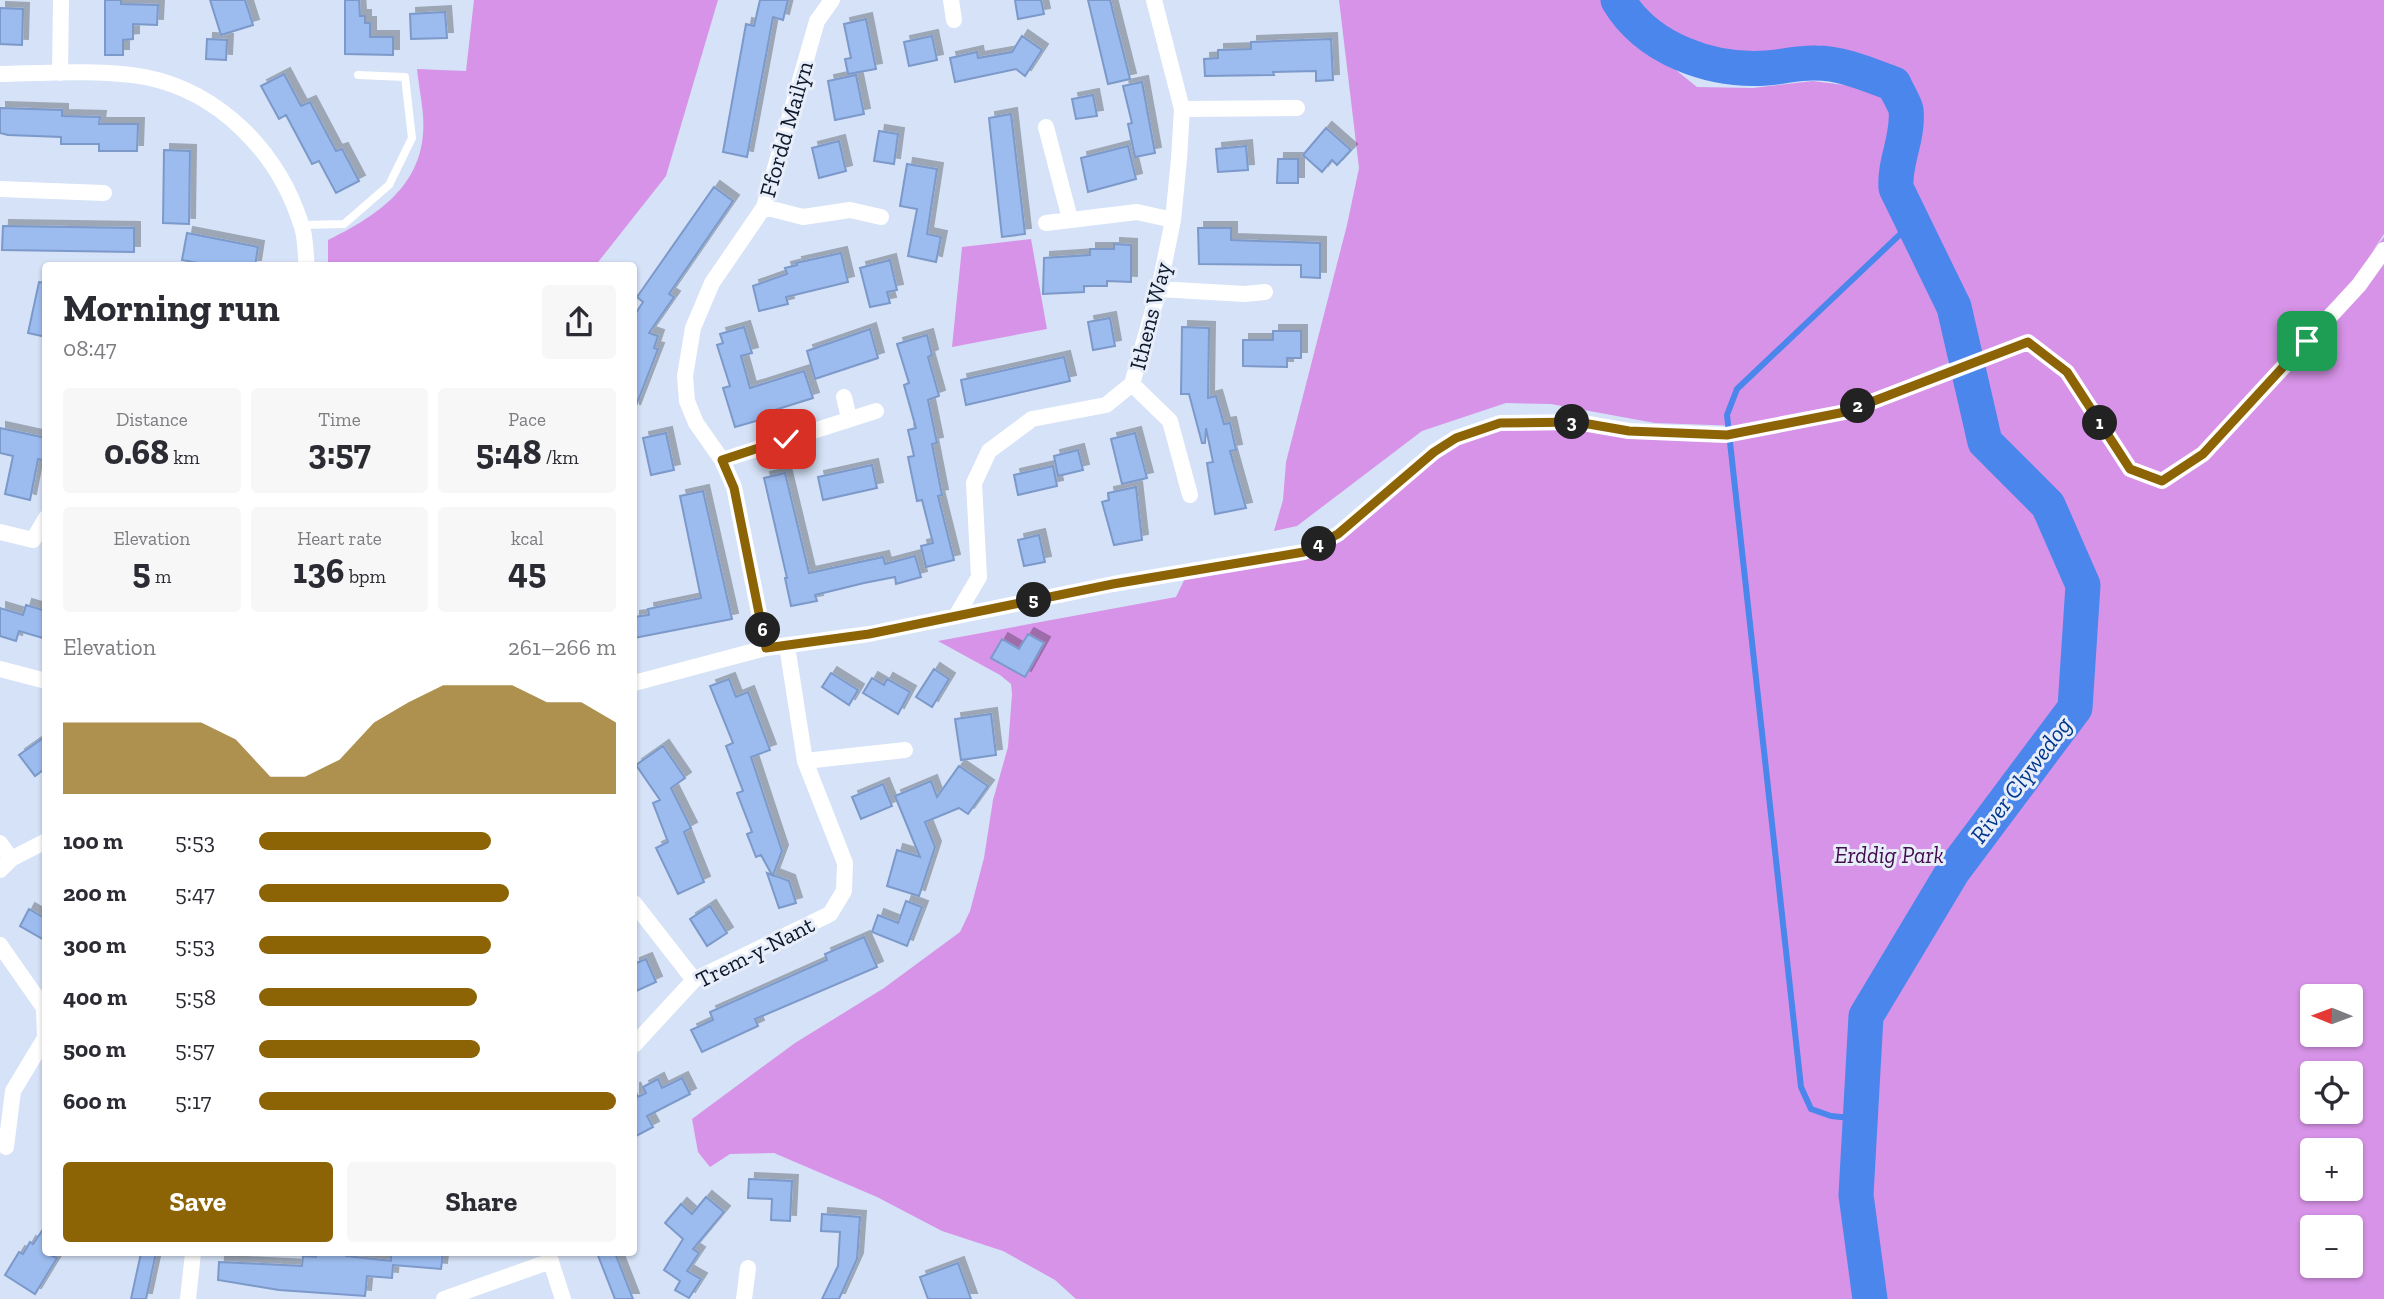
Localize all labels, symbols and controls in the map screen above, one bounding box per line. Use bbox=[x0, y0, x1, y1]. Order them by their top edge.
street label: Ffordd Mailyn bbox=[753, 58, 819, 200]
street label: Ithens Way bbox=[1123, 259, 1177, 373]
text: Morning run bbox=[63, 285, 280, 331]
button: share bbox=[542, 285, 616, 359]
pin bbox=[2277, 311, 2337, 371]
icon: arrive bbox=[2288, 322, 2326, 360]
text: 08:47 bbox=[63, 334, 117, 362]
pin: 2 bbox=[1840, 388, 1876, 424]
text: 2 bbox=[1852, 394, 1863, 417]
pin: 3 bbox=[1554, 404, 1590, 440]
pin: 1 bbox=[2082, 406, 2118, 440]
text: Distance bbox=[116, 408, 188, 431]
text: Time bbox=[318, 408, 361, 431]
text: Pace bbox=[508, 408, 546, 431]
pin bbox=[756, 409, 816, 469]
text: 3 bbox=[1566, 410, 1577, 433]
text: 1 bbox=[2096, 411, 2103, 434]
icon: check bbox=[767, 420, 805, 458]
text: 0.68 bbox=[104, 431, 169, 473]
text: 3:57 bbox=[308, 431, 371, 473]
text: 5:48 bbox=[476, 431, 542, 473]
text: km bbox=[169, 446, 200, 469]
text: /km bbox=[542, 446, 579, 469]
pin: 4 bbox=[1302, 526, 1336, 562]
text: Elevation bbox=[113, 527, 190, 550]
text: Heart rate bbox=[297, 527, 382, 550]
text: kcal bbox=[511, 527, 543, 550]
text: 4 bbox=[1313, 532, 1324, 555]
text: 5 bbox=[132, 550, 151, 592]
text: 136 bbox=[293, 550, 345, 592]
text: 45 bbox=[508, 550, 546, 592]
text: m bbox=[151, 565, 171, 588]
text: bpm bbox=[345, 565, 386, 588]
pin: 5 bbox=[1016, 582, 1052, 618]
text: 5 bbox=[1029, 588, 1038, 611]
pin: 6 bbox=[746, 612, 780, 648]
text: 6 bbox=[757, 618, 768, 641]
text: Elevation bbox=[63, 633, 156, 661]
text: 261–266 m bbox=[508, 633, 616, 661]
water label: River Clywedog bbox=[1964, 710, 2078, 849]
text: 100 m bbox=[63, 827, 123, 855]
text: 5:53 bbox=[175, 827, 215, 855]
park label: Erddig Park bbox=[1834, 841, 1944, 869]
text: 200 m bbox=[63, 879, 126, 907]
text: 5:47 bbox=[175, 879, 215, 907]
street label: Trem-y-Nant bbox=[691, 910, 819, 994]
text: 300 m bbox=[63, 931, 126, 959]
text: 5:53 bbox=[175, 931, 215, 959]
text: 400 m bbox=[63, 983, 127, 1011]
text: 5:58 bbox=[175, 983, 216, 1011]
north arrow bbox=[2300, 984, 2362, 1046]
map controls bbox=[2300, 984, 2363, 1278]
text: 500 m bbox=[63, 1035, 126, 1063]
text: 5:57 bbox=[175, 1035, 215, 1063]
button: locate bbox=[2300, 1061, 2363, 1124]
text: 600 m bbox=[63, 1087, 126, 1115]
text: 5:17 bbox=[175, 1087, 211, 1115]
button: + bbox=[2300, 1138, 2363, 1201]
button: Save bbox=[63, 1162, 333, 1242]
button: Share bbox=[347, 1162, 616, 1242]
button: − bbox=[2300, 1215, 2363, 1278]

